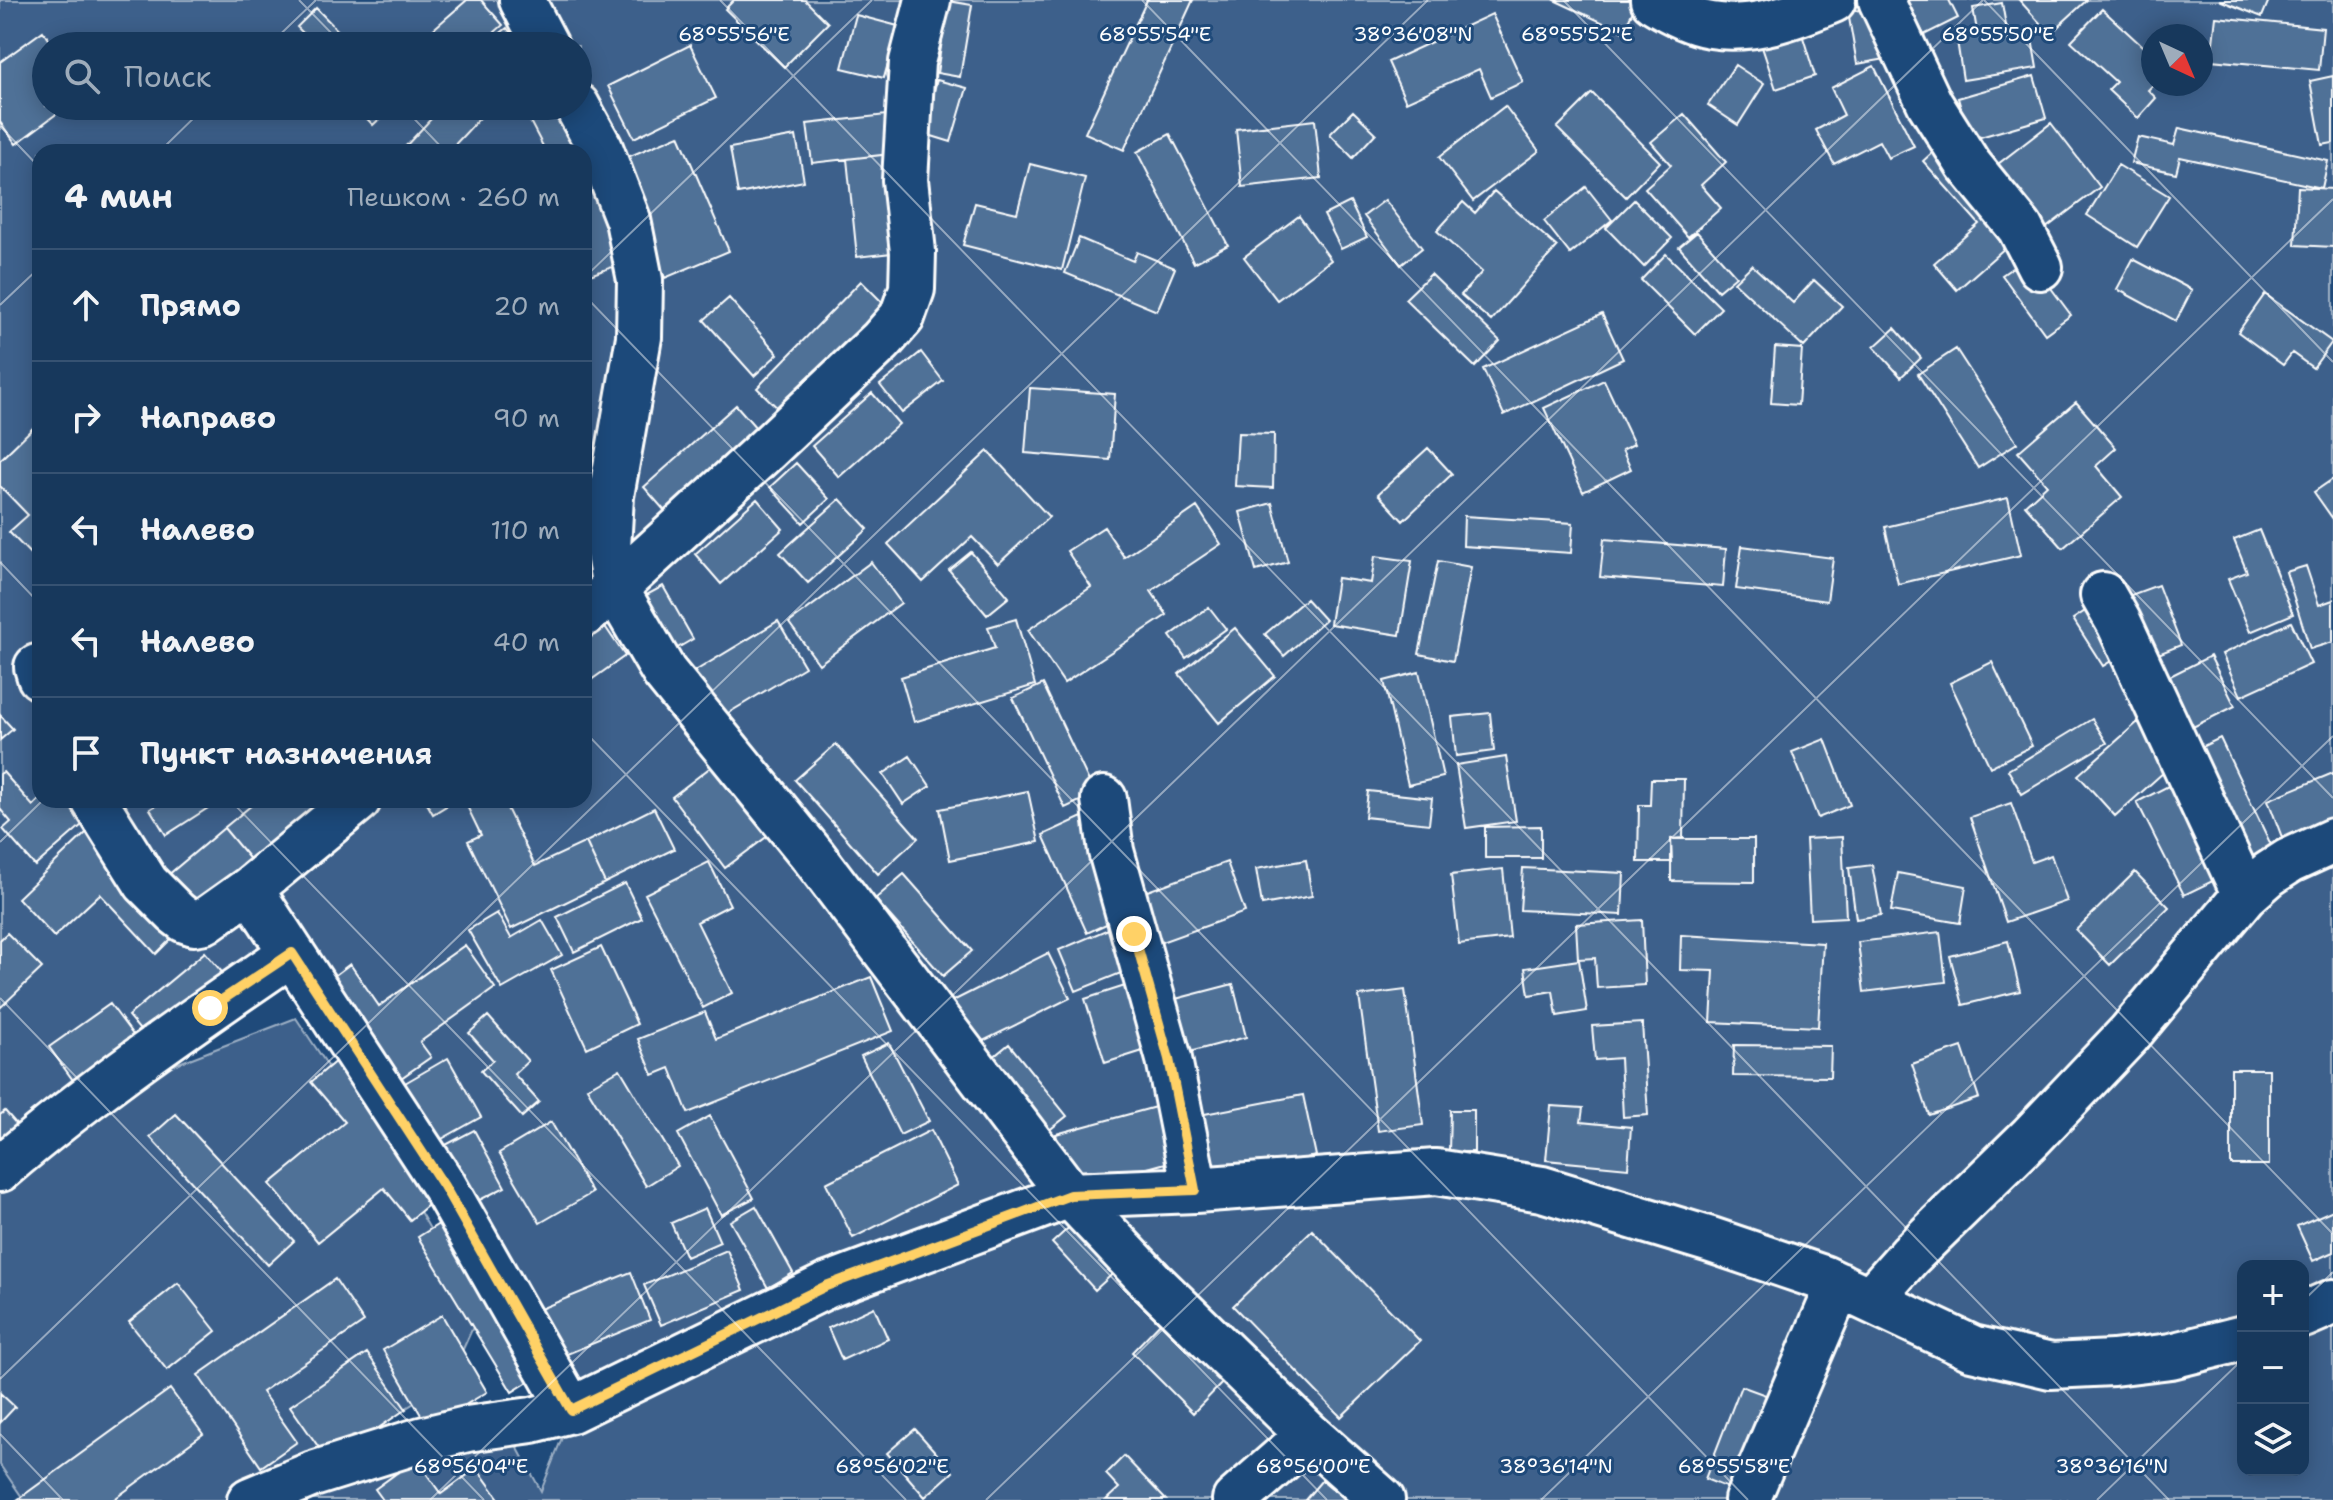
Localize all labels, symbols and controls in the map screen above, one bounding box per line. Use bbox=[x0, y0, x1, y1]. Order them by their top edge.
text: 68°55'56"E bbox=[678, 21, 790, 47]
text: 68°55'54"E bbox=[1099, 21, 1211, 47]
text: 38°36'08"N bbox=[1353, 21, 1473, 47]
text: 68°55'52"E bbox=[1521, 21, 1633, 47]
text: 68°55'50"E bbox=[1941, 21, 2055, 47]
north arrow bbox=[2141, 24, 2213, 96]
search box bbox=[32, 32, 592, 120]
icon: search bbox=[60, 54, 104, 98]
text: Поиск bbox=[124, 56, 212, 97]
text: 4 мин bbox=[64, 173, 173, 219]
text: Пешком · 260 m bbox=[347, 179, 560, 214]
icon: ahead bbox=[64, 283, 108, 327]
text: Прямо bbox=[140, 285, 241, 326]
text: 20 m bbox=[493, 288, 560, 323]
icon: right bbox=[64, 395, 108, 439]
text: Направо bbox=[140, 397, 276, 438]
text: 90 m bbox=[493, 400, 560, 435]
icon: left bbox=[64, 507, 108, 551]
text: Налево bbox=[140, 509, 255, 550]
text: 110 m bbox=[490, 512, 560, 547]
icon: left bbox=[64, 619, 108, 663]
text: Налево bbox=[140, 621, 255, 662]
text: 40 m bbox=[493, 624, 560, 659]
icon: arrive bbox=[64, 731, 108, 775]
text: Пункт назначения bbox=[140, 733, 432, 774]
route end bbox=[1116, 916, 1152, 952]
route start bbox=[192, 990, 228, 1026]
map controls bbox=[2237, 1260, 2309, 1476]
button: + bbox=[2237, 1260, 2309, 1332]
button: − bbox=[2237, 1332, 2309, 1404]
button: layers bbox=[2237, 1404, 2309, 1476]
text: 68°56'04"E bbox=[414, 1453, 528, 1479]
text: 68°56'02"E bbox=[835, 1453, 949, 1479]
text: 68°56'00"E bbox=[1255, 1453, 1371, 1479]
text: 38°36'14"N bbox=[1499, 1453, 1613, 1479]
text: 68°55'58"E bbox=[1678, 1453, 1790, 1479]
text: 38°36'16"N bbox=[2056, 1453, 2168, 1479]

